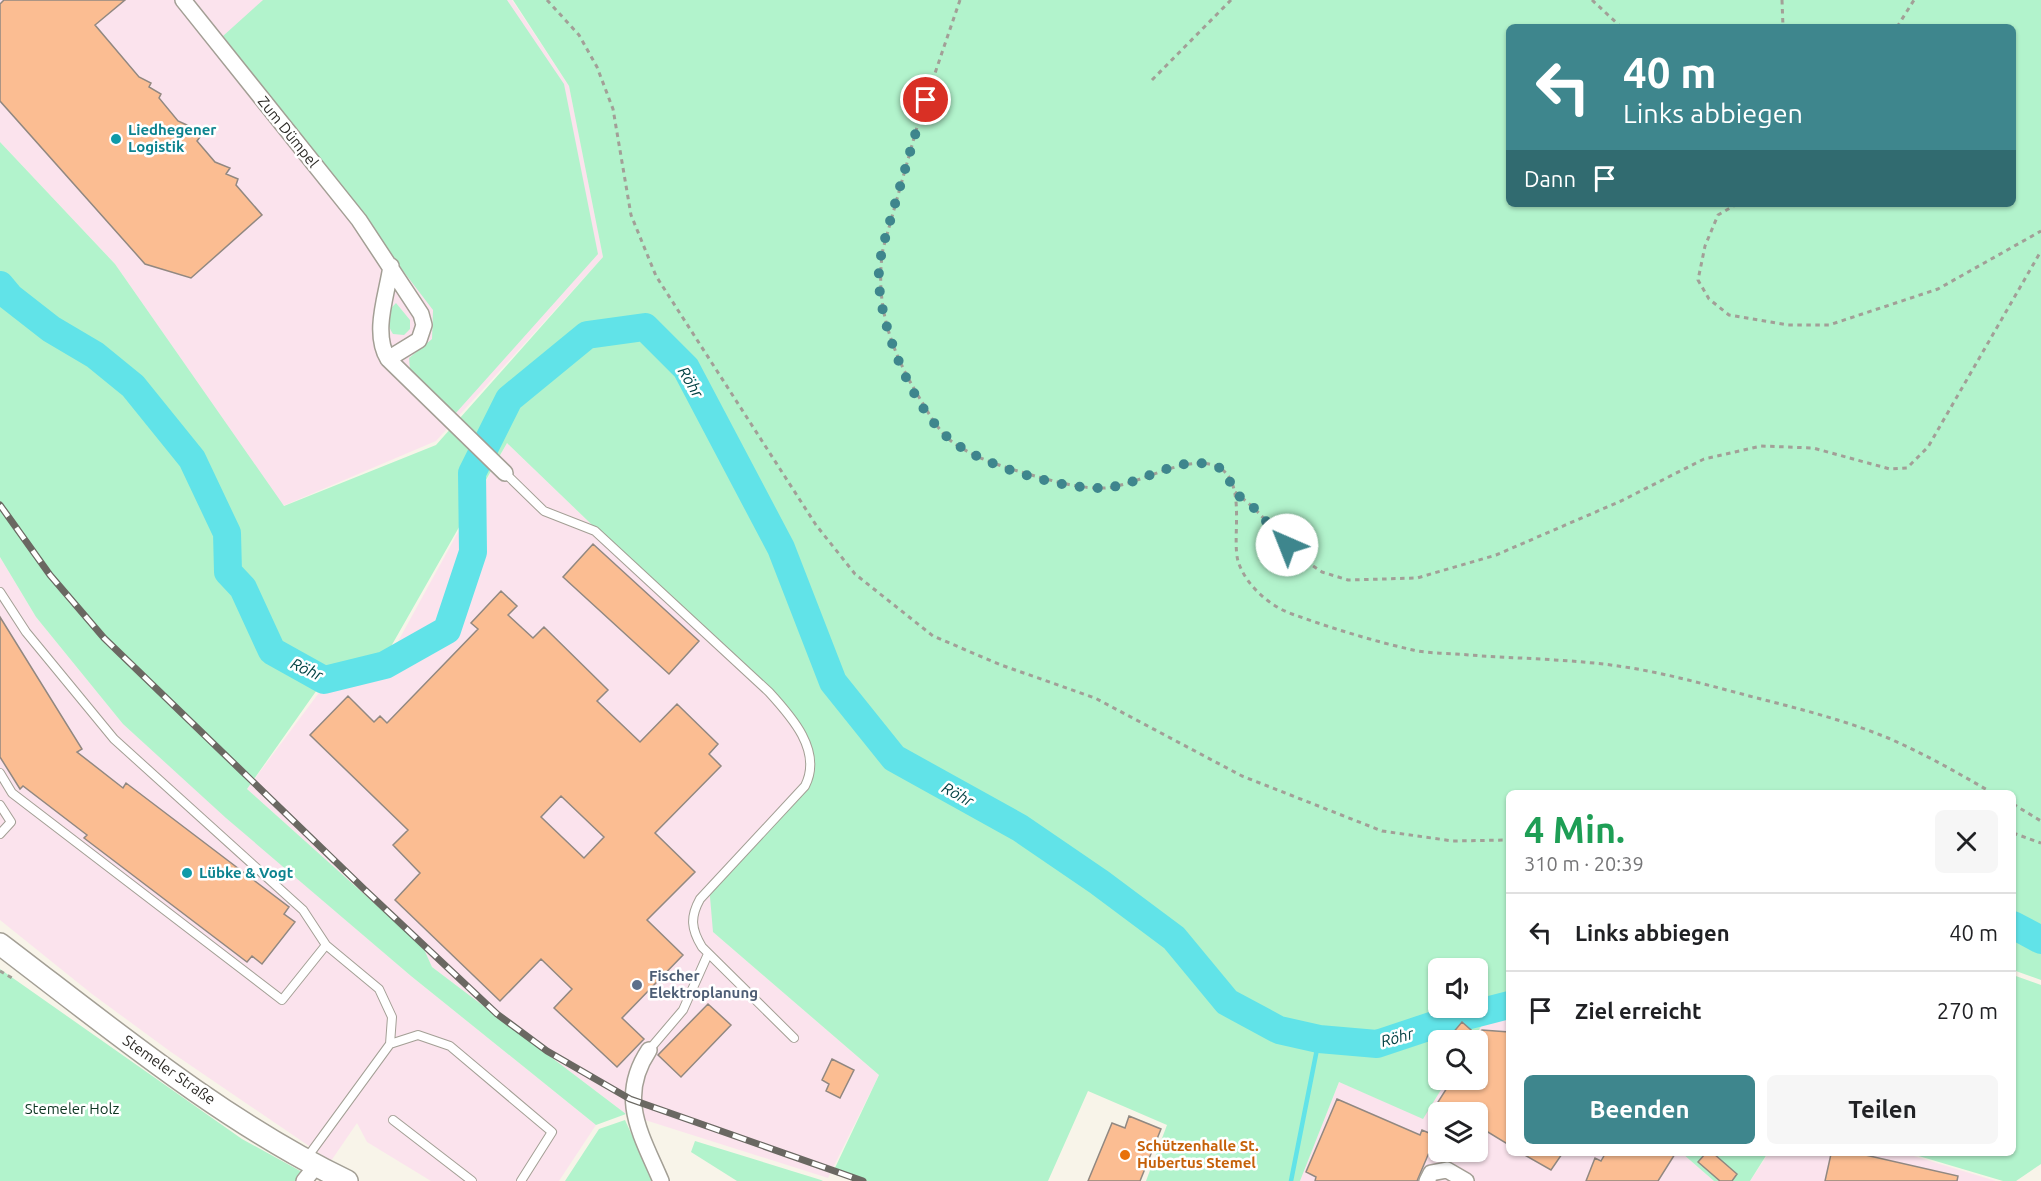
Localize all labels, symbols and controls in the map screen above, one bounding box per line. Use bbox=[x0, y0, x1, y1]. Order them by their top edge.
icon: left bbox=[1524, 48, 1602, 126]
text: 40 m bbox=[1623, 49, 1717, 96]
pin bbox=[900, 74, 951, 125]
icon: arrive bbox=[909, 83, 942, 116]
street label: Zum Dümpel bbox=[255, 93, 322, 171]
text: Links abbiegen bbox=[1623, 98, 1803, 128]
place label: Liedhegener Logistik bbox=[128, 121, 217, 155]
marker: Liedhegener Logistik bbox=[109, 132, 123, 146]
icon: arrive bbox=[1588, 162, 1621, 195]
text: Dann bbox=[1524, 166, 1576, 191]
water label: Röhr bbox=[675, 363, 708, 402]
position arrow bbox=[1255, 513, 1319, 577]
water label: Röhr bbox=[288, 654, 327, 685]
water label: Röhr bbox=[939, 778, 978, 810]
text: 4 Min. bbox=[1524, 809, 1625, 850]
button: close bbox=[1935, 810, 1998, 873]
text: 310 m · 20:39 bbox=[1524, 852, 1644, 875]
place label: Lübke & Vogt bbox=[199, 864, 294, 881]
marker: Lübke & Vogt bbox=[180, 866, 194, 880]
icon: left bbox=[1524, 916, 1557, 949]
text: Links abbiegen bbox=[1575, 920, 1730, 945]
text: 40 m bbox=[1949, 920, 1998, 945]
map controls bbox=[1428, 958, 1488, 1162]
button: sound bbox=[1428, 958, 1488, 1018]
place label: Fischer Elektroplanung bbox=[649, 967, 758, 1001]
marker: Fischer Elektroplanung bbox=[630, 978, 644, 992]
icon: arrive bbox=[1524, 994, 1557, 1027]
text: Ziel erreicht bbox=[1575, 998, 1702, 1023]
text: 270 m bbox=[1937, 998, 1998, 1023]
water label: Röhr bbox=[1379, 1024, 1416, 1050]
button: search bbox=[1428, 1030, 1488, 1090]
street label: Stemeler Straße bbox=[120, 1031, 219, 1108]
button: Beenden bbox=[1524, 1075, 1755, 1144]
button: Teilen bbox=[1767, 1075, 1998, 1144]
park label: Stemeler Holz bbox=[25, 1100, 119, 1117]
button: layers bbox=[1428, 1102, 1488, 1162]
place label: Schützenhalle St. Hubertus Stemel bbox=[1137, 1137, 1259, 1171]
marker: Schützenhalle St. Hubertus Stemel bbox=[1118, 1148, 1132, 1162]

